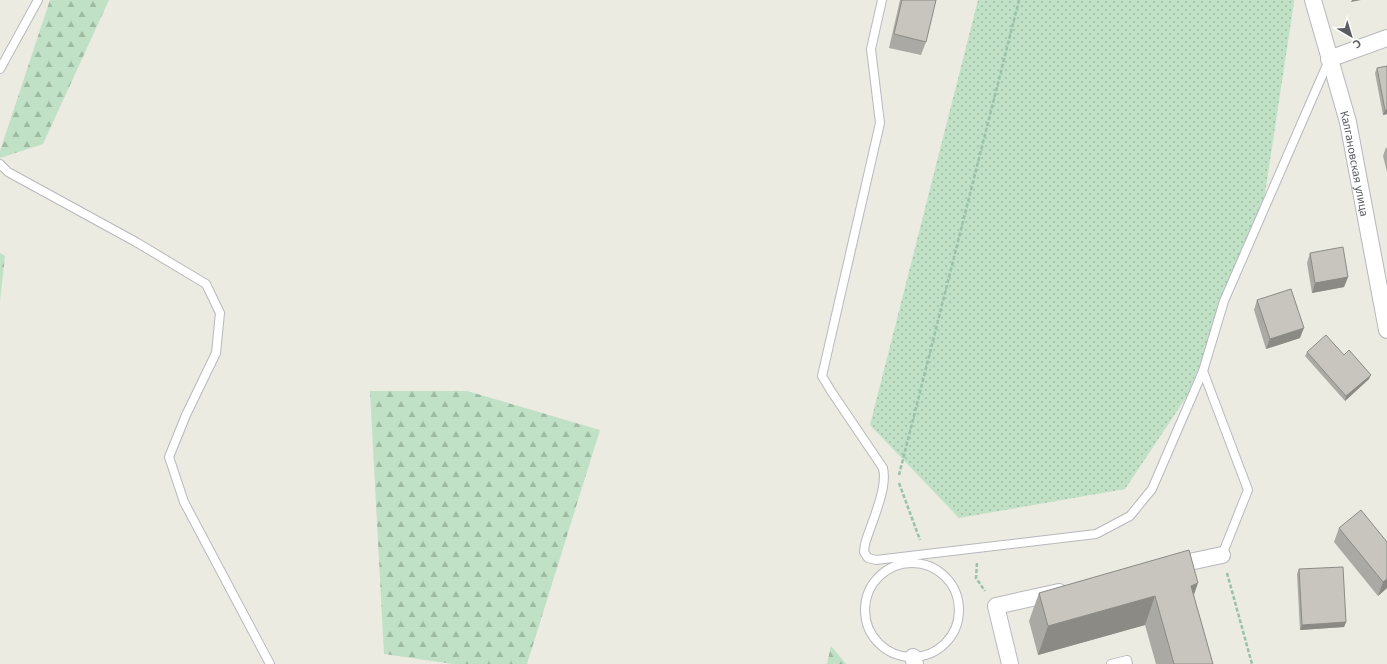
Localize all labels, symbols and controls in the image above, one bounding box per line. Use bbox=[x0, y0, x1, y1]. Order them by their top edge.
north arrow bbox=[1331, 16, 1371, 56]
text: С bbox=[1350, 36, 1365, 52]
street label: Калгановская улица bbox=[1338, 109, 1373, 218]

